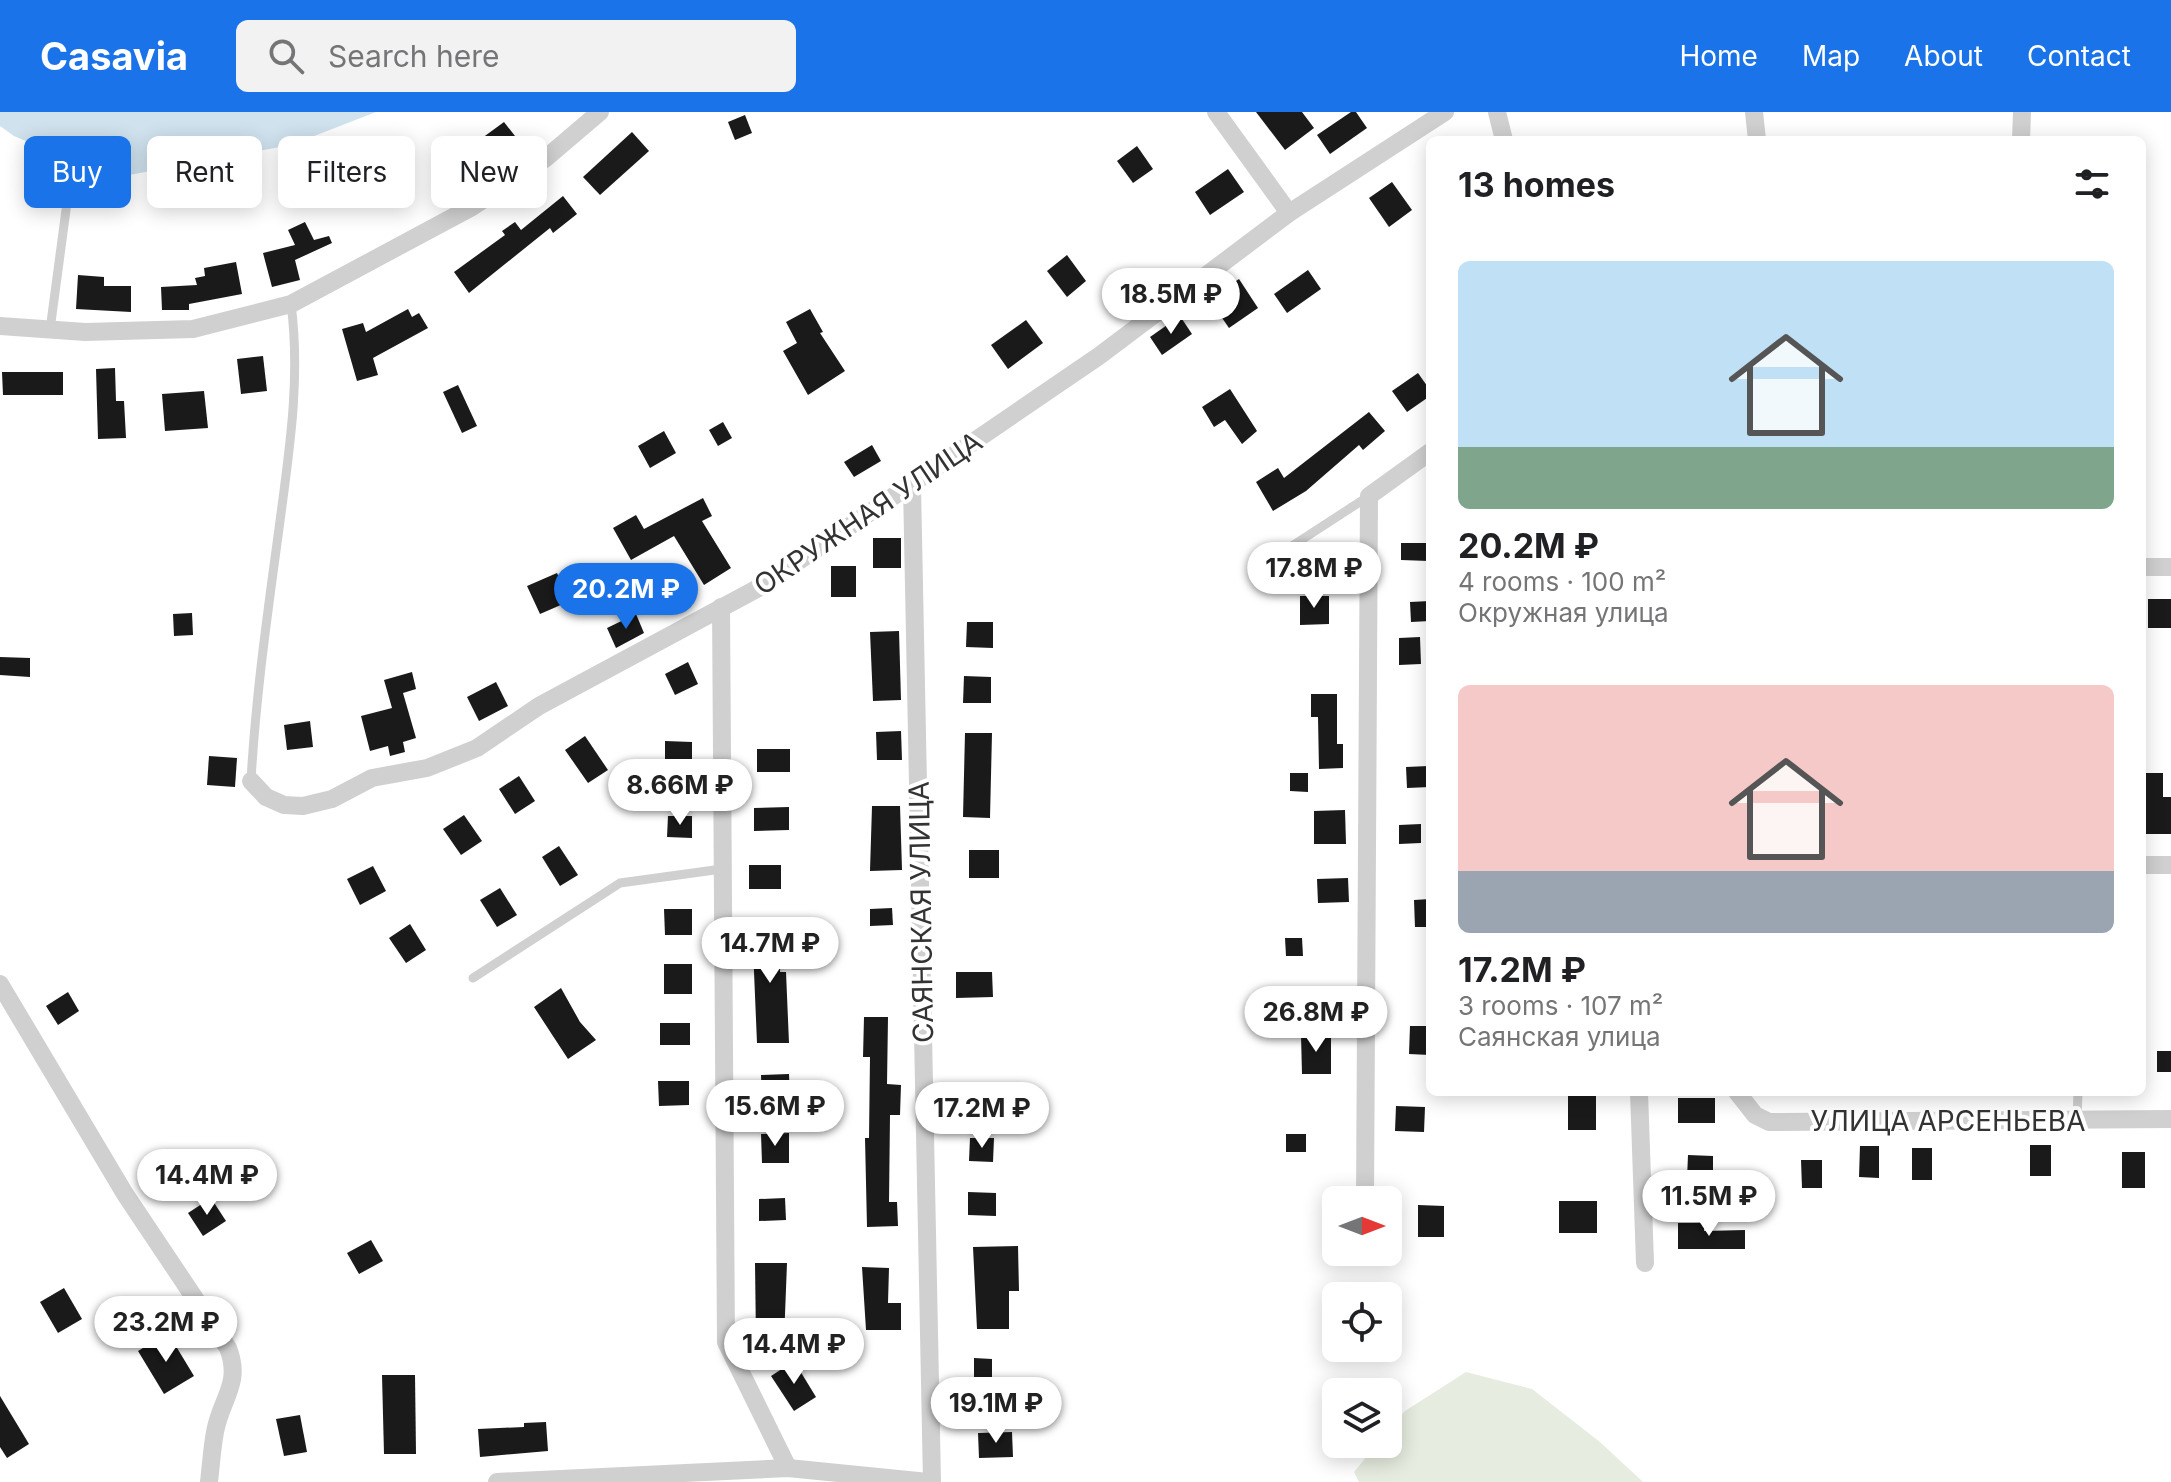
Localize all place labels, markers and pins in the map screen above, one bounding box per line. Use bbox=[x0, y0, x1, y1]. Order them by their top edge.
pin: 18.5M ₽ bbox=[1097, 268, 1245, 336]
pin: 17.8M ₽ bbox=[1240, 542, 1388, 610]
pin: 20.2M ₽ bbox=[552, 563, 700, 631]
pin: 8.66M ₽ bbox=[606, 759, 754, 827]
pin: 14.7M ₽ bbox=[696, 917, 844, 985]
pin: 26.8M ₽ bbox=[1242, 986, 1390, 1054]
pin: 15.6M ₽ bbox=[701, 1080, 849, 1148]
pin: 17.2M ₽ bbox=[908, 1082, 1056, 1150]
pin: 14.4M ₽ bbox=[133, 1149, 281, 1217]
pin: 11.5M ₽ bbox=[1635, 1170, 1783, 1238]
pin: 23.2M ₽ bbox=[92, 1296, 240, 1364]
pin: 14.4M ₽ bbox=[720, 1318, 868, 1386]
pin: 19.1M ₽ bbox=[922, 1377, 1070, 1445]

